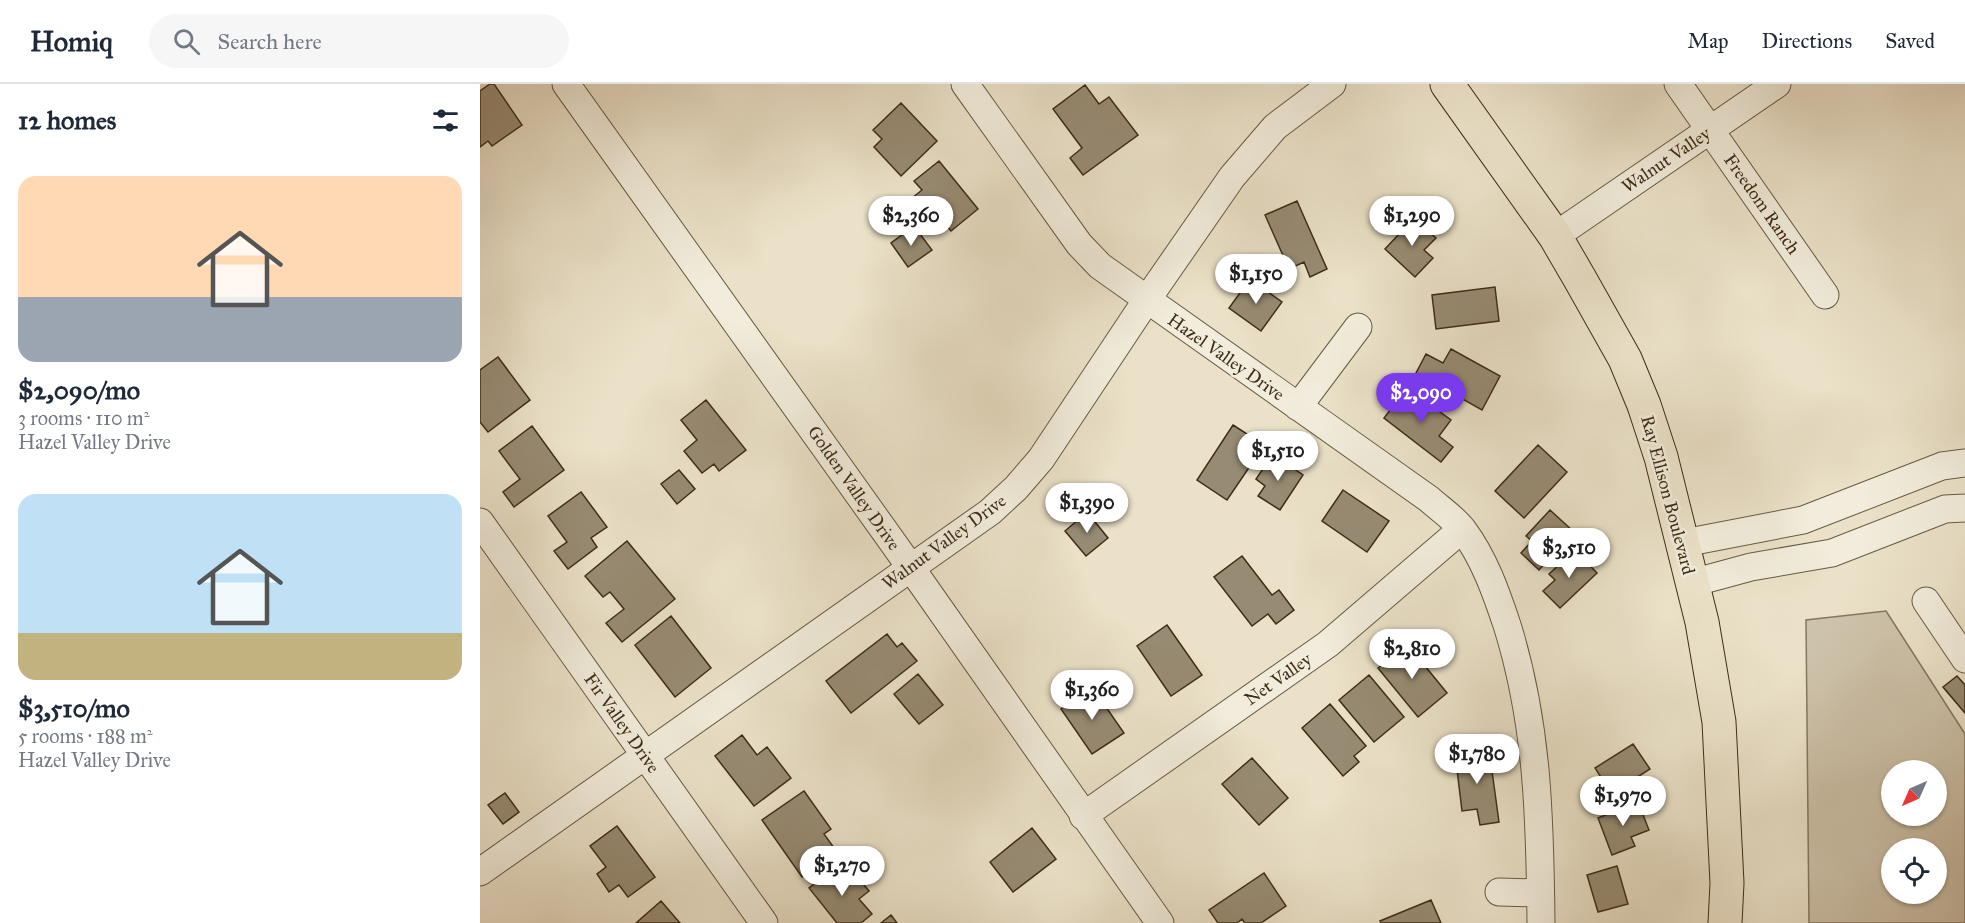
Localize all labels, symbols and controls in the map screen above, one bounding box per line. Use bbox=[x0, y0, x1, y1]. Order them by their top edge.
search box bbox=[149, 14, 569, 68]
text: Homiq bbox=[30, 24, 113, 59]
icon: search bbox=[170, 25, 203, 58]
text: Search here bbox=[218, 28, 322, 55]
text: Map bbox=[1688, 28, 1729, 54]
text: Directions bbox=[1762, 28, 1852, 54]
text: Saved bbox=[1885, 28, 1935, 54]
text: 12 homes bbox=[18, 104, 116, 136]
icon: filters bbox=[429, 104, 462, 137]
street label: Walnut Valley bbox=[1617, 122, 1715, 198]
street label: Freedom Ranch bbox=[1719, 149, 1805, 259]
pin: $2,360 bbox=[862, 196, 960, 247]
pin: $1,290 bbox=[1363, 196, 1461, 247]
text: $2,360 bbox=[882, 203, 940, 227]
text: $1,290 bbox=[1383, 203, 1441, 227]
icon: home bbox=[186, 215, 294, 323]
pin: $1,150 bbox=[1207, 254, 1305, 305]
text: $1,150 bbox=[1229, 261, 1283, 285]
street label: Hazel Valley Drive bbox=[1163, 309, 1289, 405]
pin: $2,090 bbox=[1372, 373, 1470, 424]
text: $2,090/mo bbox=[18, 374, 140, 406]
text: $2,090 bbox=[1390, 380, 1452, 404]
text: 3 rooms · 110 m² bbox=[18, 406, 149, 430]
street label: Ray Ellison Boulevard bbox=[1636, 413, 1700, 577]
street label: Golden Valley Drive bbox=[803, 421, 905, 555]
text: Hazel Valley Drive bbox=[18, 430, 171, 454]
pin: $1,510 bbox=[1229, 431, 1327, 482]
text: $1,510 bbox=[1251, 438, 1305, 462]
pin: $1,390 bbox=[1038, 483, 1136, 534]
street label: Walnut Valley Drive bbox=[878, 490, 1010, 594]
text: $1,390 bbox=[1059, 490, 1115, 514]
pin: $3,510 bbox=[1520, 528, 1618, 579]
icon: home bbox=[186, 533, 294, 641]
text: $3,510 bbox=[1542, 535, 1596, 559]
pin: $2,810 bbox=[1363, 629, 1461, 680]
text: $2,810 bbox=[1383, 636, 1441, 660]
street label: Net Valley bbox=[1240, 648, 1316, 710]
street label: Fir Valley Drive bbox=[579, 669, 665, 777]
pin: $1,360 bbox=[1043, 670, 1141, 721]
text: $1,360 bbox=[1065, 677, 1119, 701]
text: $3,510/mo bbox=[18, 692, 130, 724]
text: 5 rooms · 188 m² bbox=[18, 724, 153, 748]
pin: $1,780 bbox=[1428, 734, 1526, 785]
text: $1,780 bbox=[1449, 741, 1505, 765]
text: Hazel Valley Drive bbox=[18, 748, 171, 772]
north arrow bbox=[1881, 760, 1947, 826]
map controls bbox=[1881, 760, 1947, 904]
pin: $1,970 bbox=[1574, 776, 1672, 827]
text: $1,970 bbox=[1594, 783, 1652, 807]
button: locate bbox=[1881, 838, 1947, 904]
pin: $1,270 bbox=[793, 846, 891, 897]
text: $1,270 bbox=[814, 853, 870, 877]

